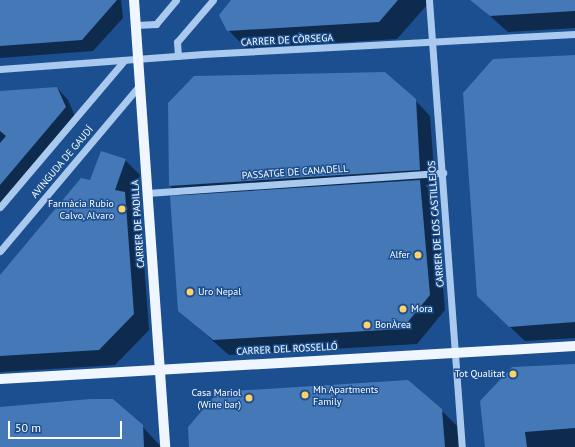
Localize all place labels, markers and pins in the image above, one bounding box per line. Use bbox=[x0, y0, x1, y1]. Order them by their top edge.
place label: Farmàcia Rubio Calvo, Alvaro bbox=[48, 197, 114, 220]
marker: Farmàcia Rubio Calvo, Alvaro bbox=[117, 204, 127, 214]
place label: Alfer bbox=[390, 249, 410, 261]
marker: Alfer bbox=[413, 250, 423, 260]
place label: Uro Nepal bbox=[198, 286, 241, 298]
marker: Uro Nepal bbox=[185, 287, 195, 297]
place label: Mora bbox=[411, 303, 433, 315]
marker: Mora bbox=[398, 304, 408, 314]
place label: BonÀrea bbox=[375, 319, 411, 331]
marker: BonÀrea bbox=[362, 320, 372, 330]
place label: Tot Qualitat bbox=[455, 368, 505, 380]
marker: Tot Qualitat bbox=[508, 369, 518, 379]
place label: Mh Apartments Family bbox=[313, 383, 379, 406]
place label: Casa Mariol (Wine bar) bbox=[191, 386, 241, 410]
marker: Mh Apartments Family bbox=[300, 390, 310, 400]
marker: Casa Mariol (Wine bar) bbox=[244, 393, 254, 403]

